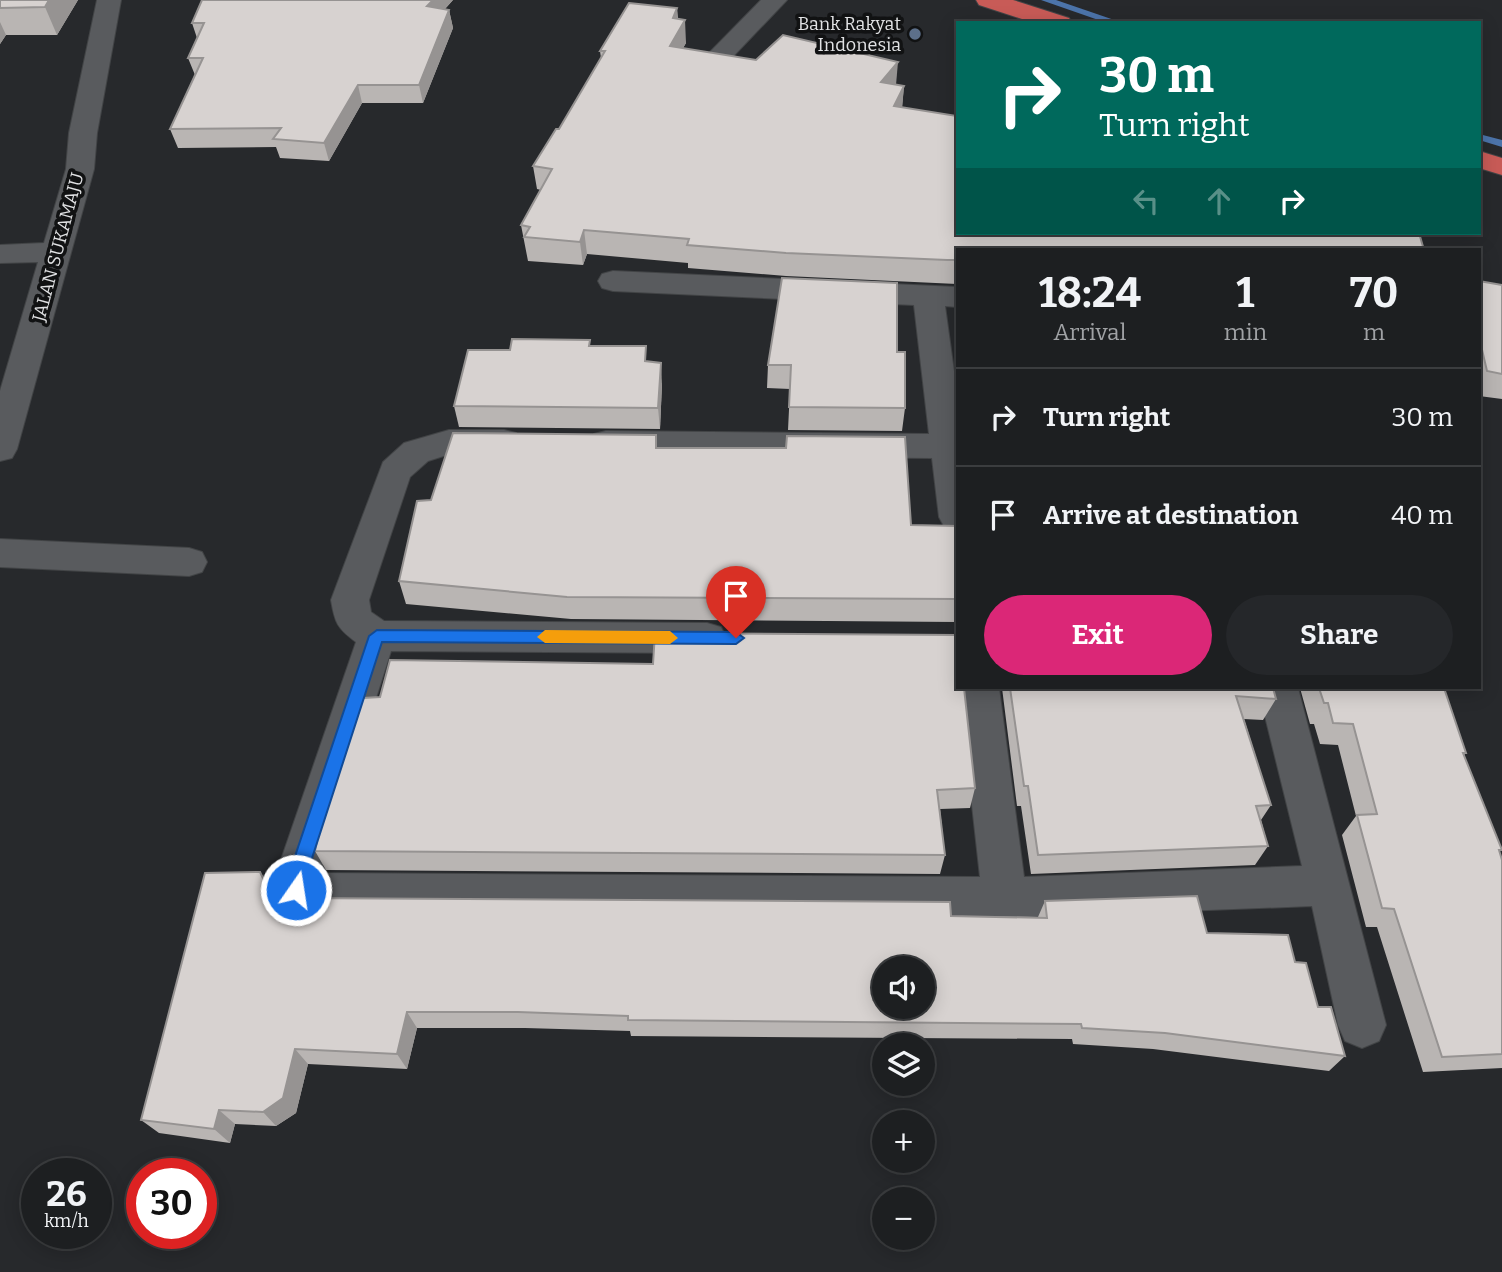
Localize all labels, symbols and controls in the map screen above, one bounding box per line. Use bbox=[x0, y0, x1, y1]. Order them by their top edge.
place label: Bank Rakyat Indonesia bbox=[798, 13, 901, 56]
marker: Bank Rakyat Indonesia bbox=[907, 26, 923, 42]
text: 30 m bbox=[1099, 46, 1214, 105]
icon: right bbox=[984, 49, 1075, 140]
text: Turn right bbox=[1099, 106, 1250, 144]
street label: JALAN SUKAMAJU bbox=[27, 170, 88, 325]
icon: left bbox=[1127, 182, 1165, 220]
icon: ahead bbox=[1200, 182, 1238, 220]
icon: right bbox=[1273, 182, 1311, 220]
text: 18:24 bbox=[1039, 268, 1141, 318]
text: 1 bbox=[1236, 268, 1254, 318]
text: 70 bbox=[1350, 268, 1398, 318]
text: Arrival bbox=[1053, 318, 1126, 346]
text: min bbox=[1224, 318, 1267, 346]
text: m bbox=[1363, 318, 1385, 346]
icon: right bbox=[984, 398, 1022, 436]
text: Turn right bbox=[1043, 402, 1170, 433]
text: 30 m bbox=[1392, 402, 1453, 433]
icon: arrive bbox=[984, 496, 1022, 534]
text: Arrive at destination bbox=[1043, 500, 1298, 531]
text: 40 m bbox=[1391, 500, 1453, 531]
pin bbox=[706, 566, 766, 638]
icon: arrive bbox=[717, 577, 755, 615]
button: Exit bbox=[984, 595, 1212, 675]
button: Share bbox=[1226, 595, 1453, 675]
position arrow bbox=[259, 853, 333, 927]
map controls bbox=[872, 956, 935, 1250]
button: sound bbox=[872, 956, 935, 1019]
button: layers bbox=[872, 1033, 935, 1096]
button: + bbox=[872, 1110, 935, 1173]
speed limit sign: 30 bbox=[126, 1158, 217, 1249]
text: 26 bbox=[46, 1173, 87, 1215]
button: − bbox=[872, 1187, 935, 1250]
text: km/h bbox=[44, 1210, 89, 1232]

